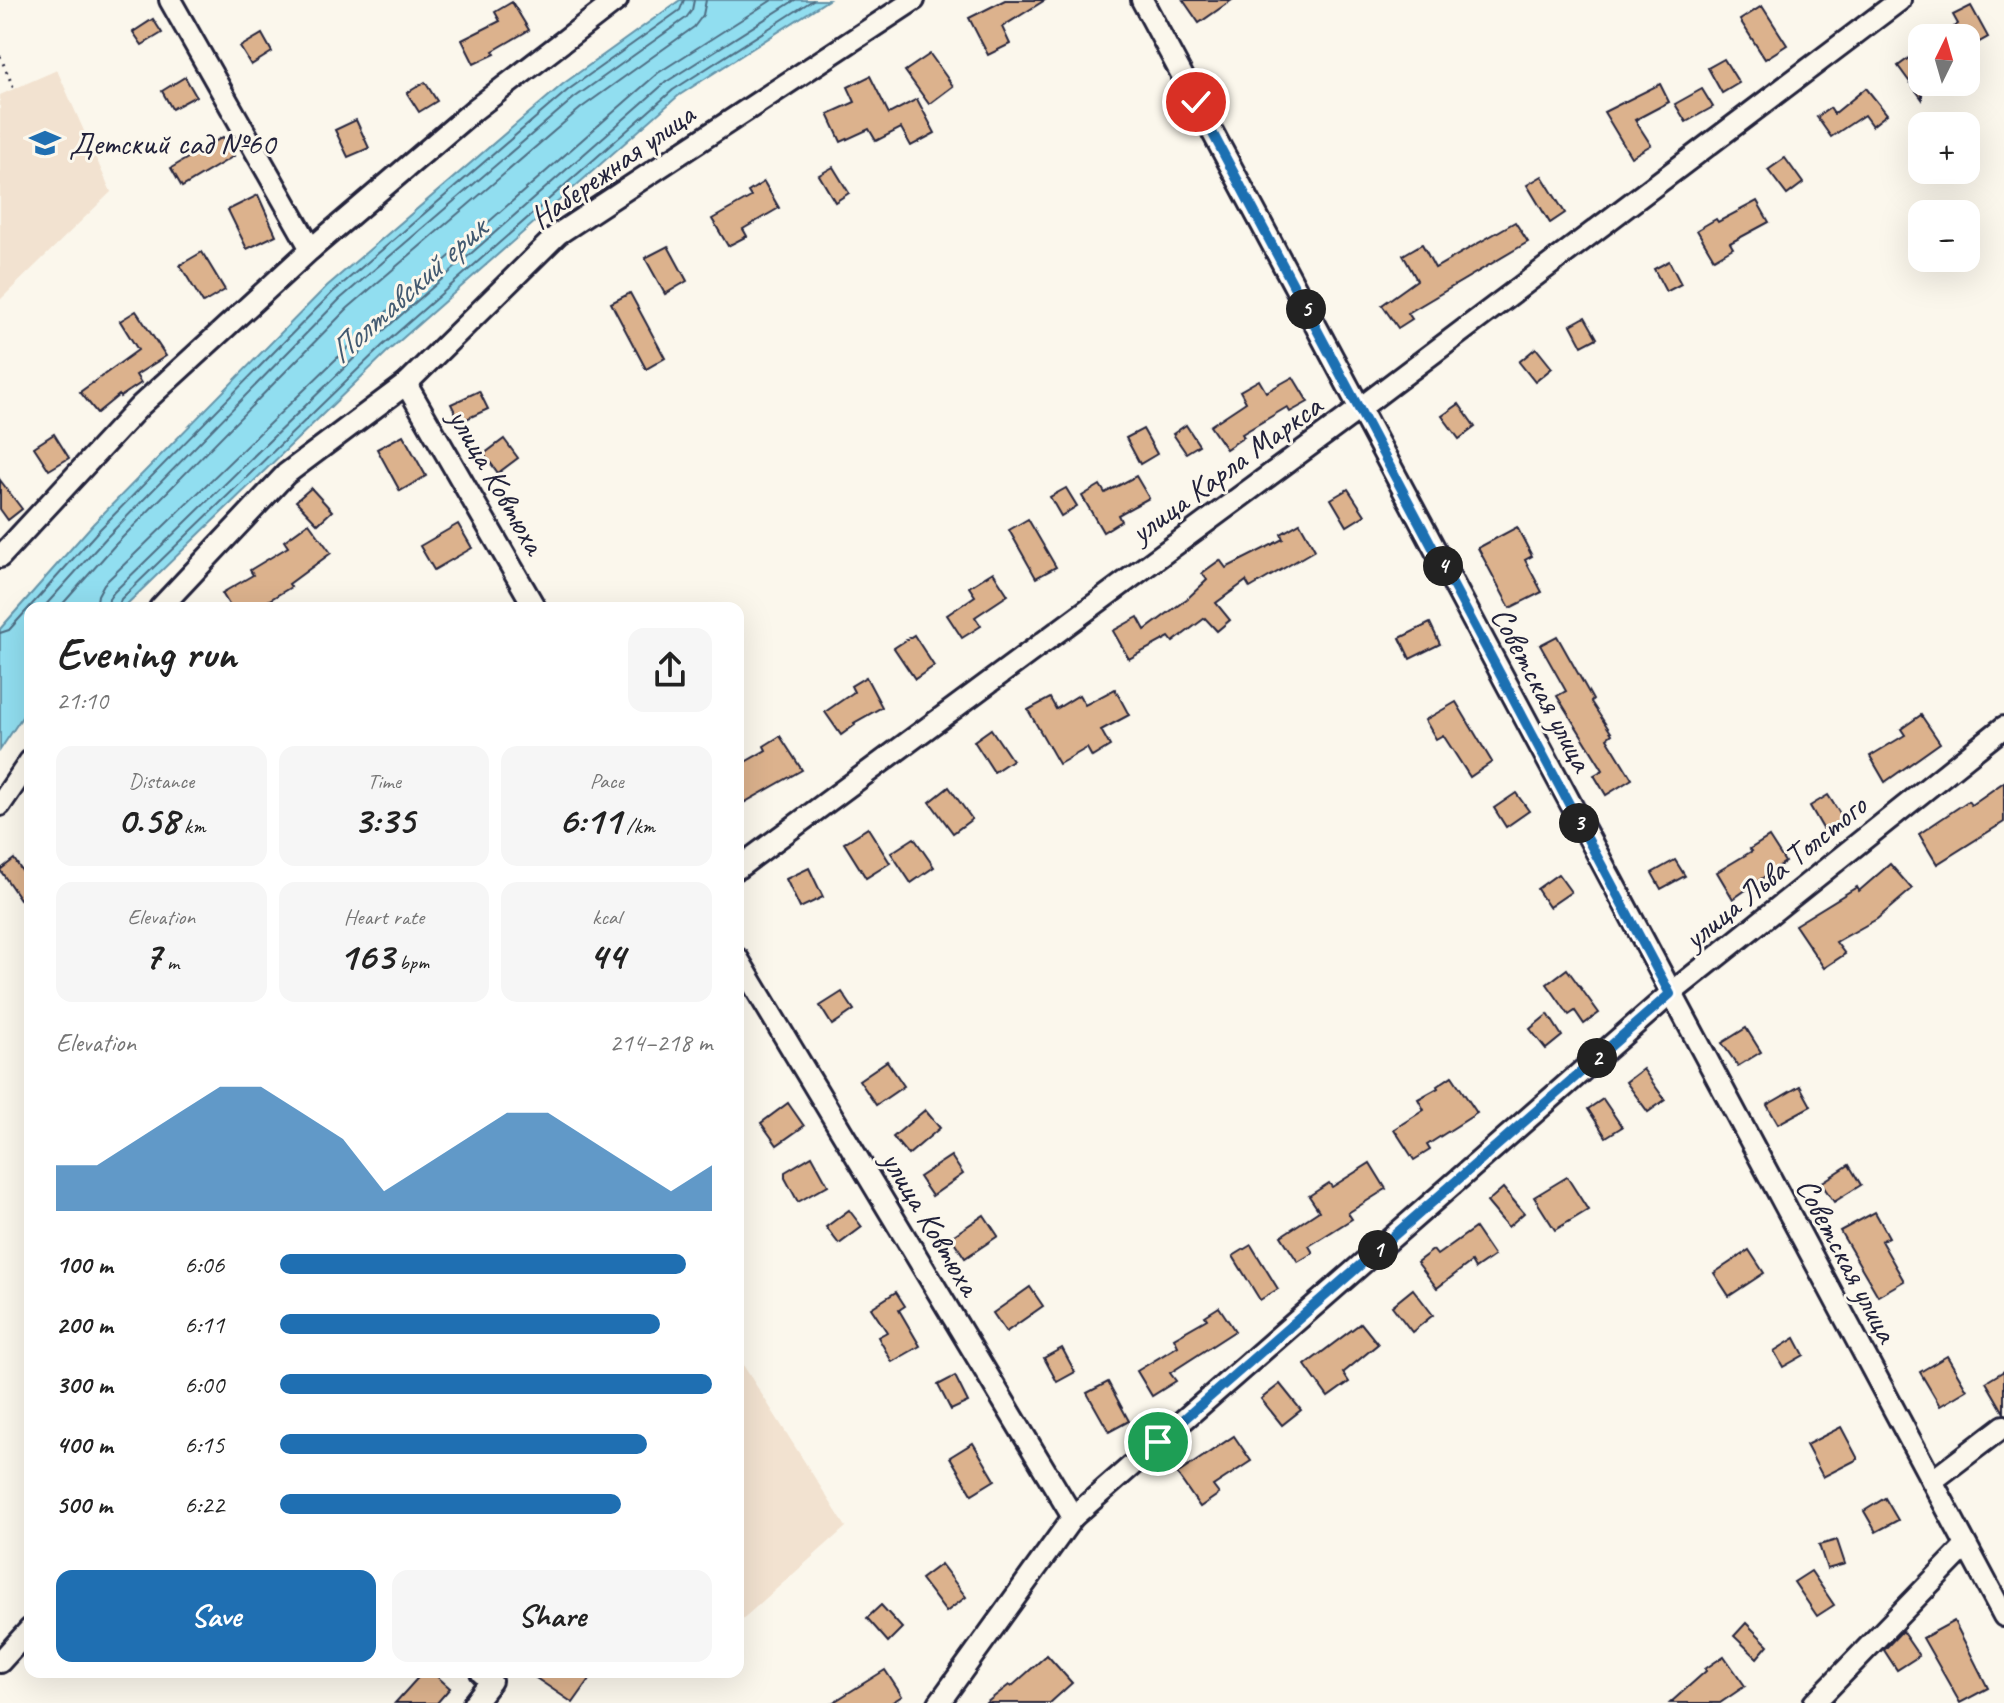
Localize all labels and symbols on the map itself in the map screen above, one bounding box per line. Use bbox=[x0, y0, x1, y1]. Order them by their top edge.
north arrow bbox=[1908, 24, 1980, 96]
pin bbox=[1162, 68, 1230, 136]
street label: Набережная улица bbox=[522, 93, 704, 238]
place label: Детский сад №60 bbox=[69, 123, 278, 164]
school or university icon: Детский сад №60 bbox=[28, 126, 62, 160]
water label: Полтавский ерик bbox=[319, 204, 499, 372]
pin: 5 bbox=[1286, 289, 1326, 329]
street label: улица Карла Маркса bbox=[1120, 384, 1332, 554]
street label: улица Ковтюха bbox=[438, 399, 556, 563]
pin: 4 bbox=[1423, 546, 1463, 586]
street label: Советская улица bbox=[1482, 600, 1603, 780]
street label: улица Льва Толстого bbox=[1673, 784, 1876, 960]
pin: 3 bbox=[1559, 803, 1599, 843]
pin: 2 bbox=[1577, 1038, 1617, 1078]
street label: улица Ковтюха bbox=[871, 1142, 992, 1305]
street label: Советская улица bbox=[1787, 1171, 1908, 1351]
pin: 1 bbox=[1358, 1230, 1398, 1270]
pin bbox=[1124, 1408, 1192, 1476]

